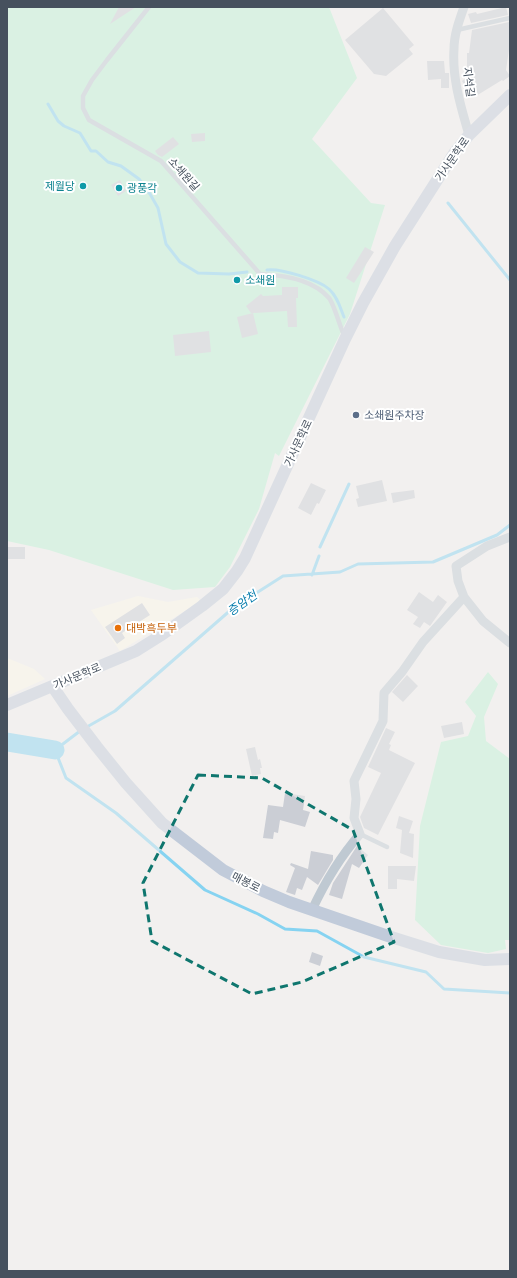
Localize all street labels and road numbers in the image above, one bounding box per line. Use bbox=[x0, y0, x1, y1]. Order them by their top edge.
street label: 지석길 bbox=[460, 66, 478, 98]
street label: 가사문학로 bbox=[432, 134, 472, 184]
street label: 소쇄원길 bbox=[165, 154, 203, 194]
street label: 가사문학로 bbox=[281, 417, 315, 469]
street label: 가사문학로 bbox=[51, 660, 103, 692]
street label: 매봉로 bbox=[229, 869, 263, 895]

